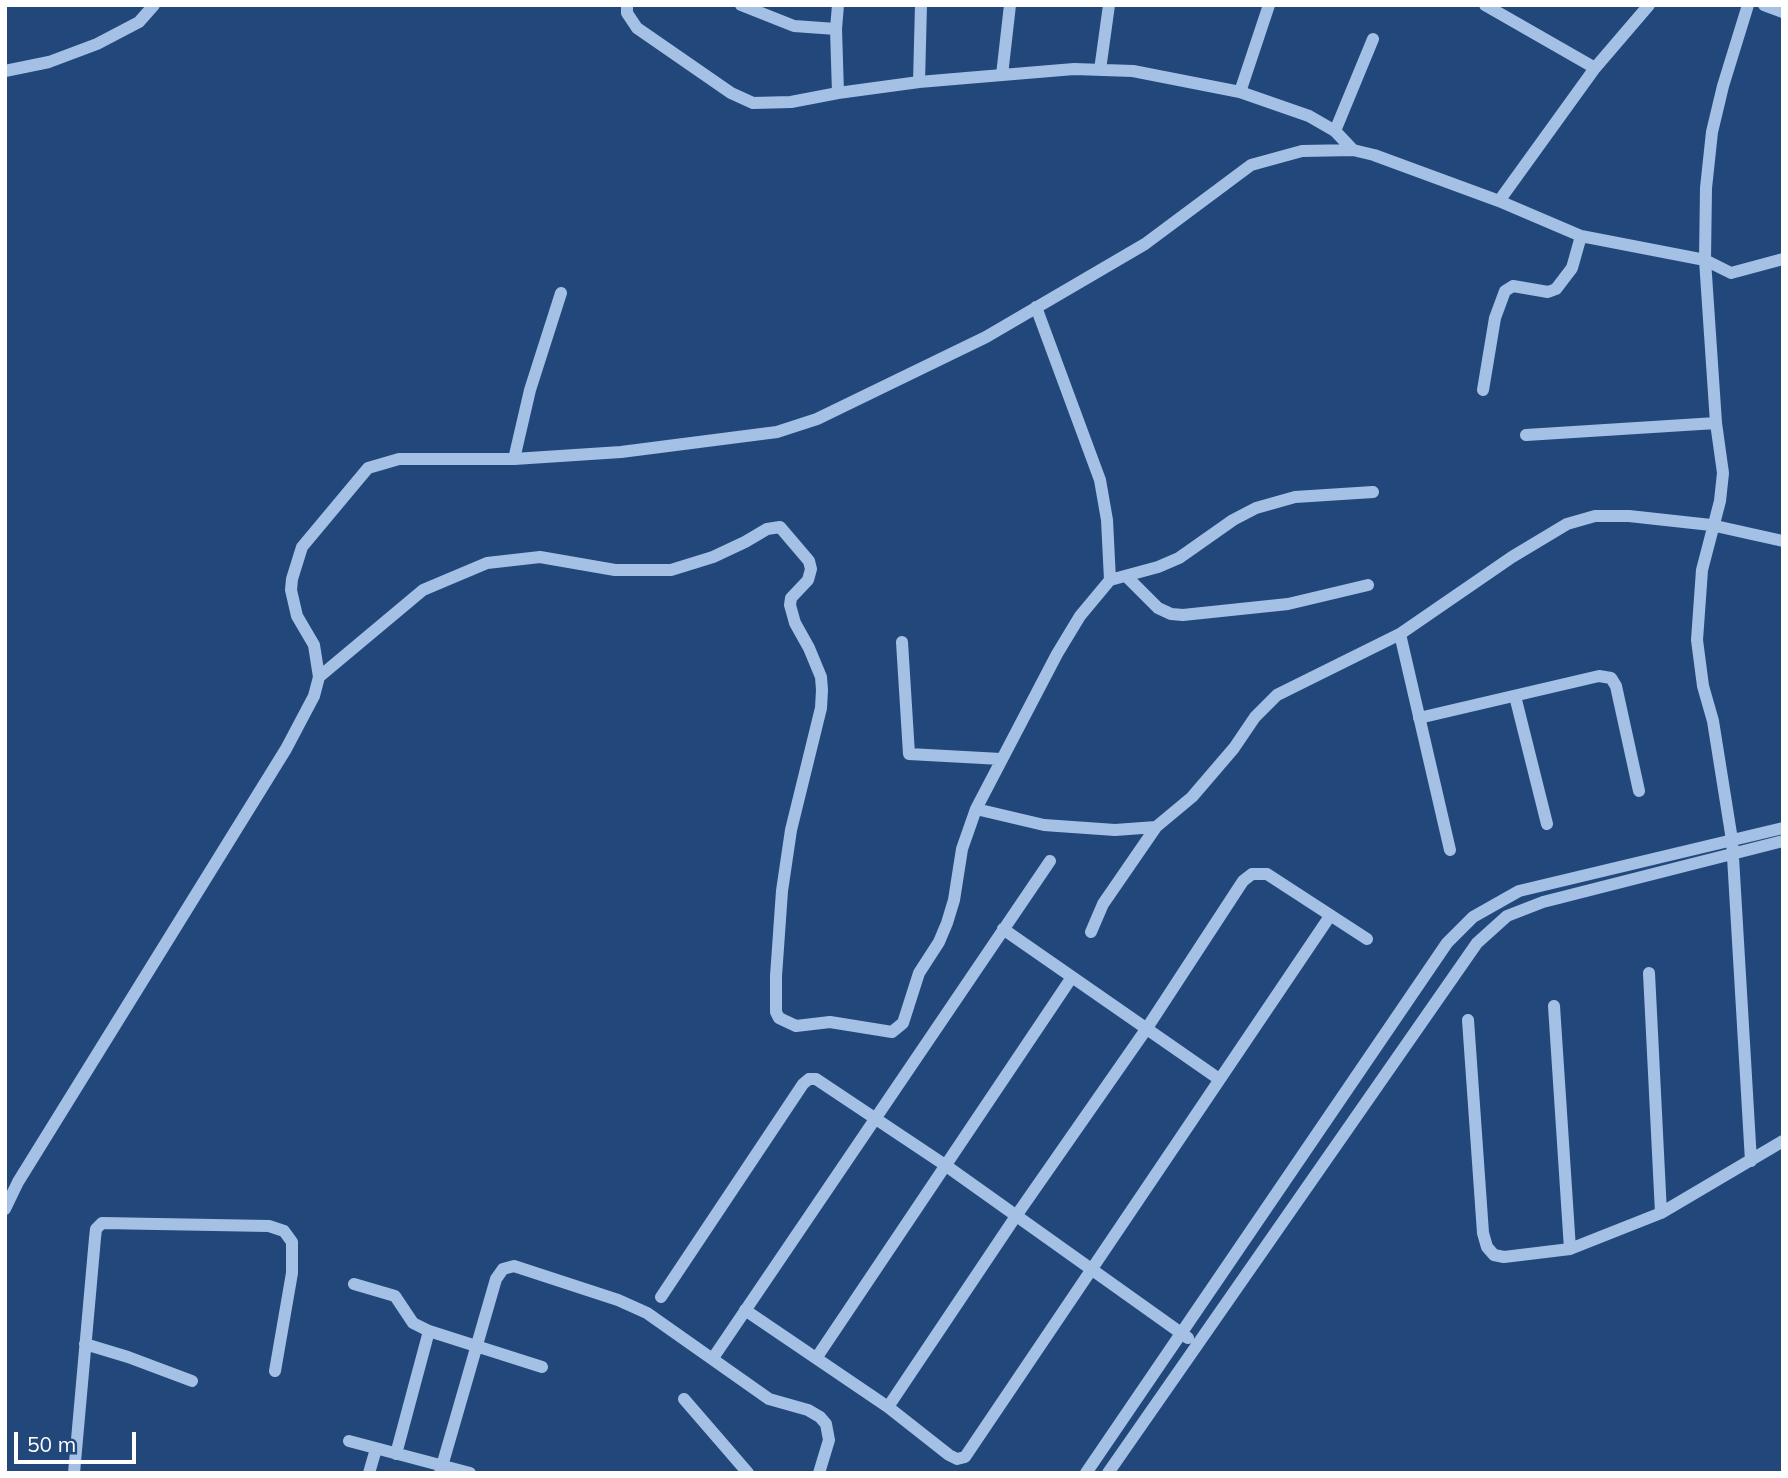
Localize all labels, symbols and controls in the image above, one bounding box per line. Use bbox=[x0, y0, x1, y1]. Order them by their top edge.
scale bar bbox=[18, 1418, 140, 1462]
text: 50 m bbox=[27, 1431, 76, 1457]

